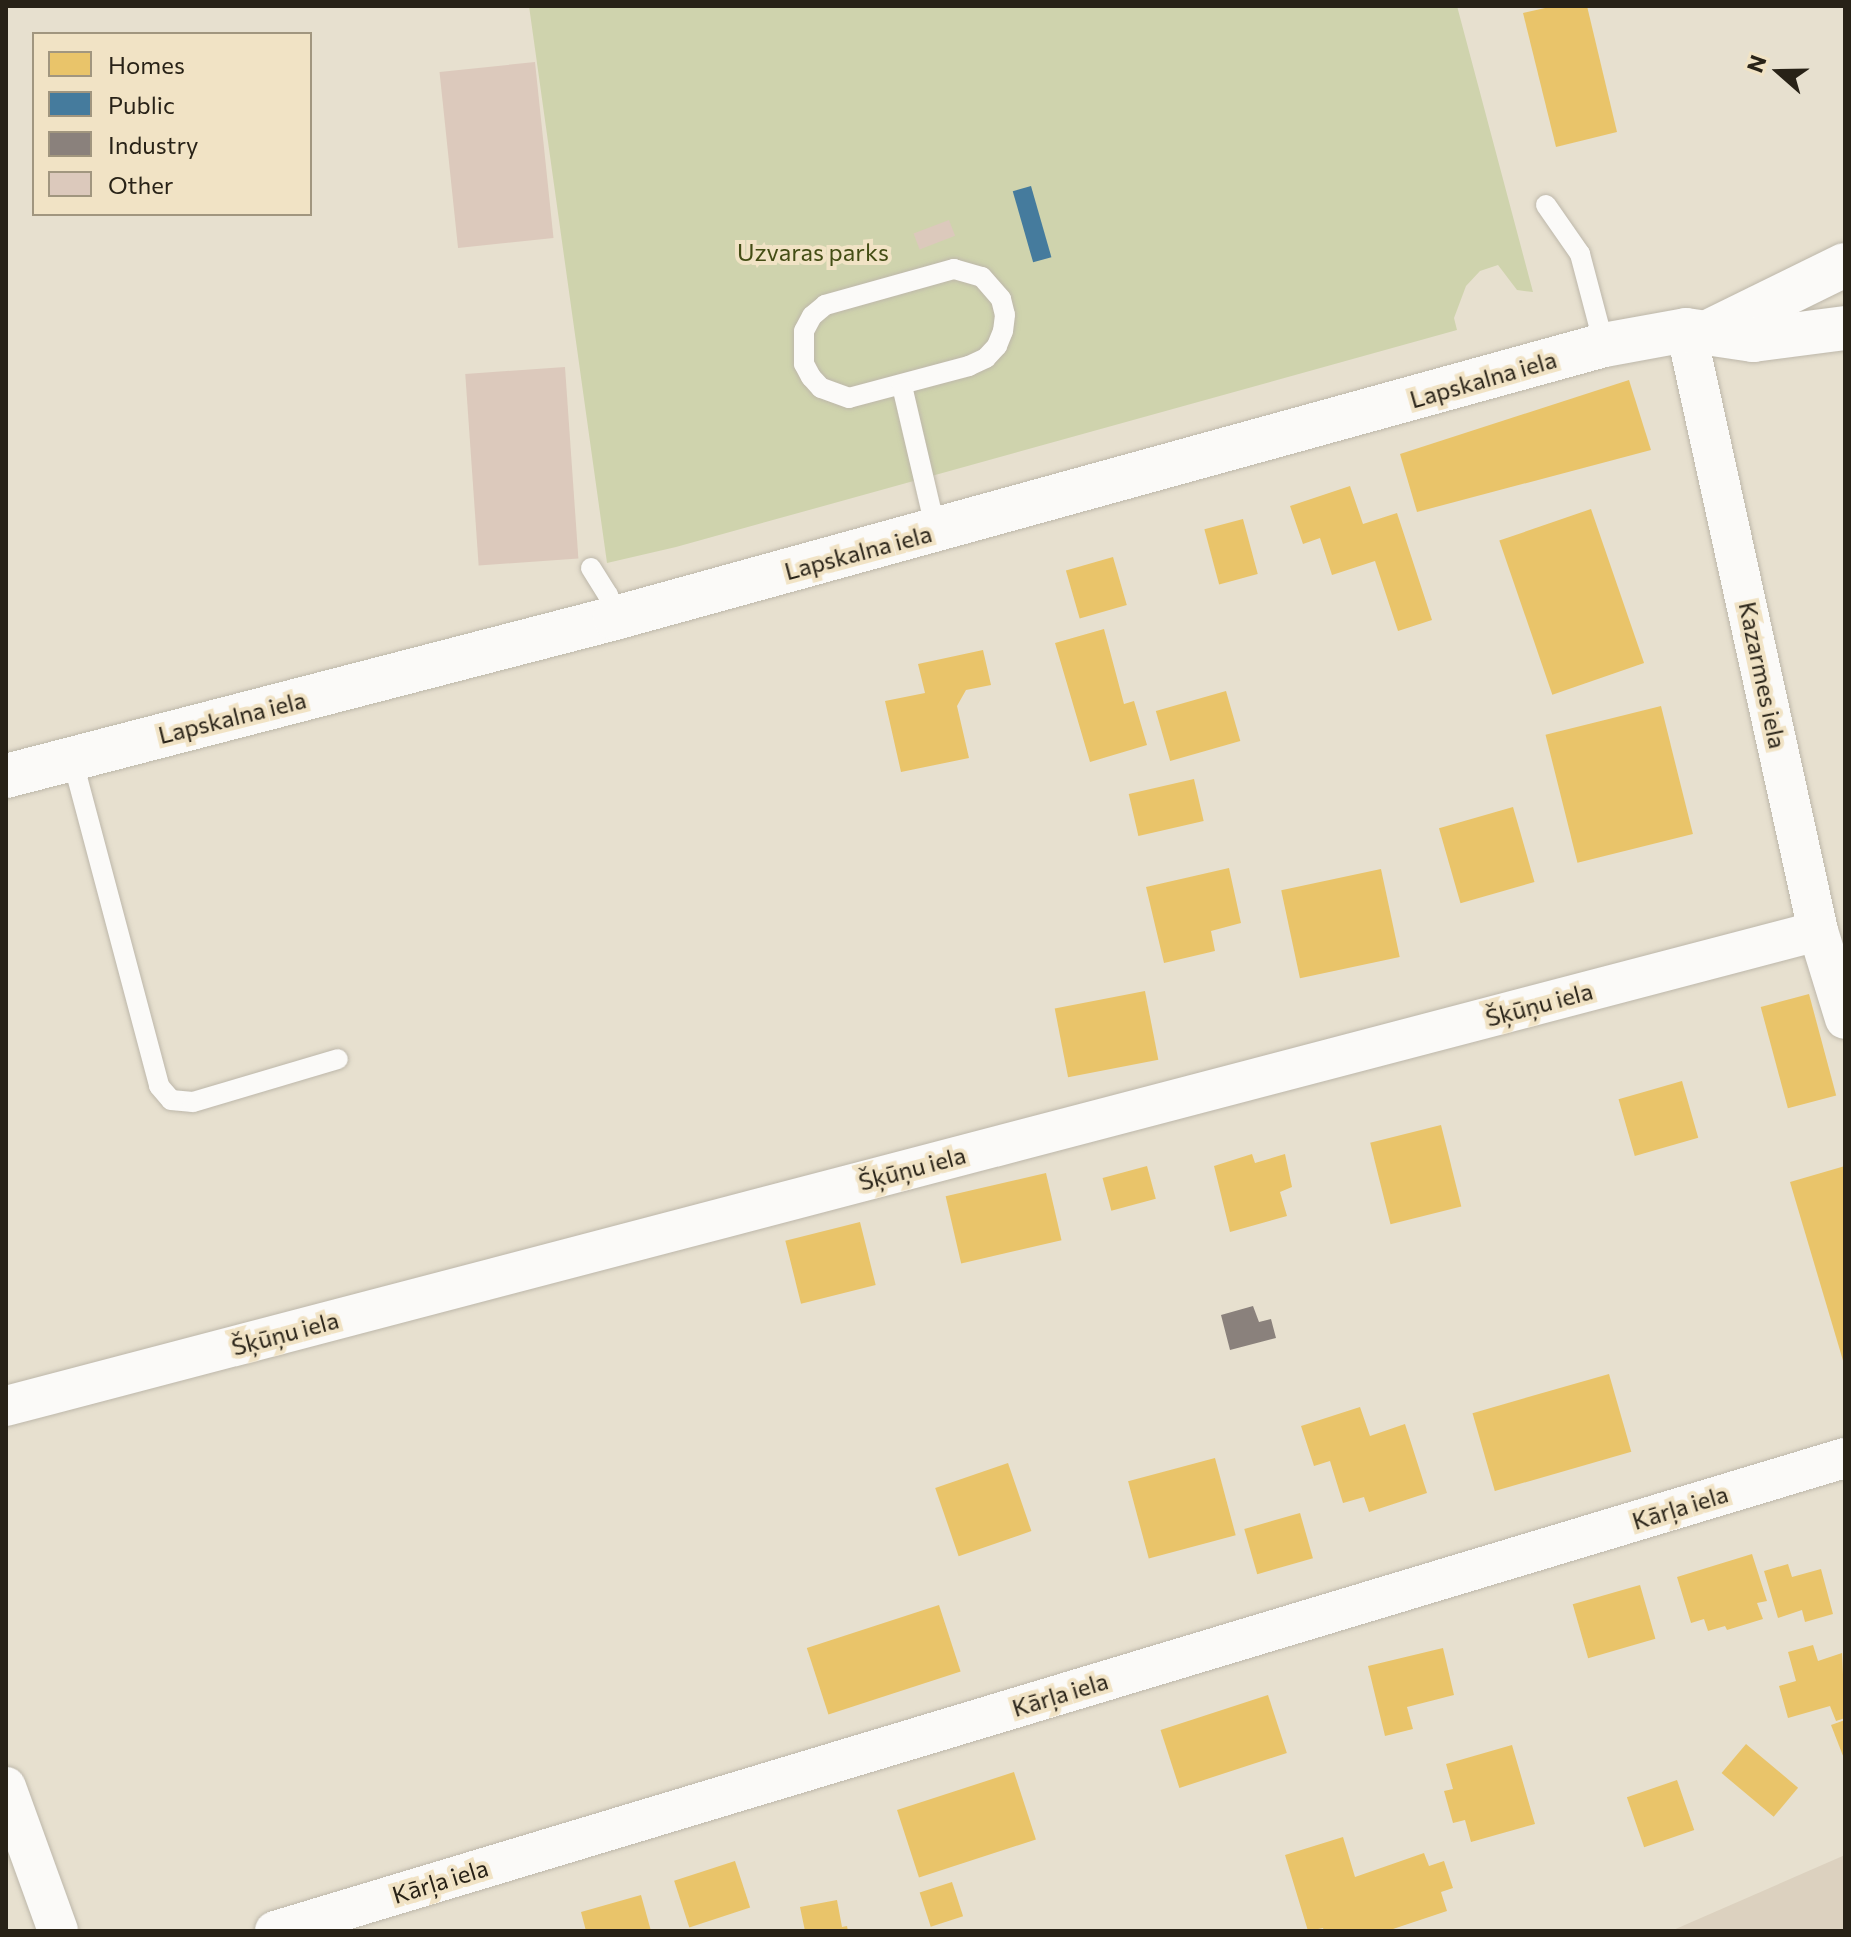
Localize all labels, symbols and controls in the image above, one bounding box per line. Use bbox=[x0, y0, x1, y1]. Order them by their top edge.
legend bbox=[32, 32, 312, 216]
north arrow bbox=[1739, 32, 1819, 112]
text: Homes bbox=[108, 50, 185, 79]
text: N bbox=[1740, 51, 1771, 76]
text: Public bbox=[108, 90, 175, 119]
text: Industry bbox=[108, 130, 198, 159]
text: Other bbox=[108, 170, 173, 199]
park label: Uzvaras parks bbox=[737, 238, 889, 266]
street label: Lapskalna iela bbox=[1406, 344, 1560, 414]
street label: Lapskalna iela bbox=[781, 519, 935, 585]
street label: Kazarmes iela bbox=[1733, 599, 1793, 751]
street label: Lapskalna iela bbox=[155, 685, 309, 749]
street label: Šķūņu iela bbox=[1482, 976, 1596, 1032]
street label: Šķūņu iela bbox=[855, 1140, 969, 1196]
street label: Šķūņu iela bbox=[228, 1305, 342, 1361]
street label: Kārļa iela bbox=[1629, 1479, 1731, 1535]
street label: Kārļa iela bbox=[1009, 1666, 1111, 1722]
street label: Kārļa iela bbox=[389, 1853, 491, 1909]

